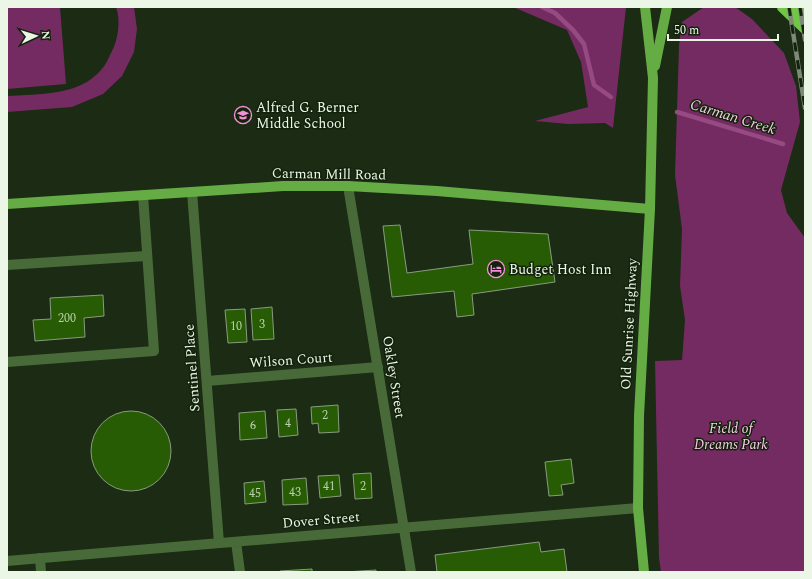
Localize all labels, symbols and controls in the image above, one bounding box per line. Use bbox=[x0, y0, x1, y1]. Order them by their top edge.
north arrow bbox=[16, 16, 56, 56]
scale bar bbox=[668, 16, 778, 42]
text: 50 m bbox=[674, 21, 699, 40]
text: N bbox=[37, 30, 54, 40]
water label: Carman Creek bbox=[687, 93, 779, 141]
place label: Alfred G. Berner Middle School bbox=[256, 97, 359, 134]
school or university icon: Alfred G. Berner Middle School bbox=[233, 105, 253, 125]
street label: Carman Mill Road bbox=[272, 163, 386, 185]
street label: Old Sunrise Highway bbox=[615, 256, 643, 390]
hotel icon: Budget Host Inn bbox=[486, 259, 506, 279]
place label: Budget Host Inn bbox=[509, 259, 612, 280]
house number: 200 bbox=[58, 309, 76, 328]
house number: 3 bbox=[259, 315, 265, 334]
house number: 10 bbox=[230, 317, 242, 336]
street label: Sentinel Place bbox=[178, 323, 206, 413]
street label: Oakley Street bbox=[377, 334, 411, 420]
street label: Wilson Court bbox=[249, 347, 333, 373]
house number: 2 bbox=[322, 406, 328, 425]
house number: 4 bbox=[285, 414, 291, 433]
house number: 6 bbox=[250, 416, 256, 435]
park label: Field of Dreams Park bbox=[694, 418, 768, 455]
house number: 41 bbox=[323, 477, 335, 496]
house number: 2 bbox=[360, 477, 366, 496]
house number: 43 bbox=[289, 483, 301, 502]
house number: 45 bbox=[249, 484, 261, 503]
street label: Dover Street bbox=[281, 506, 361, 534]

